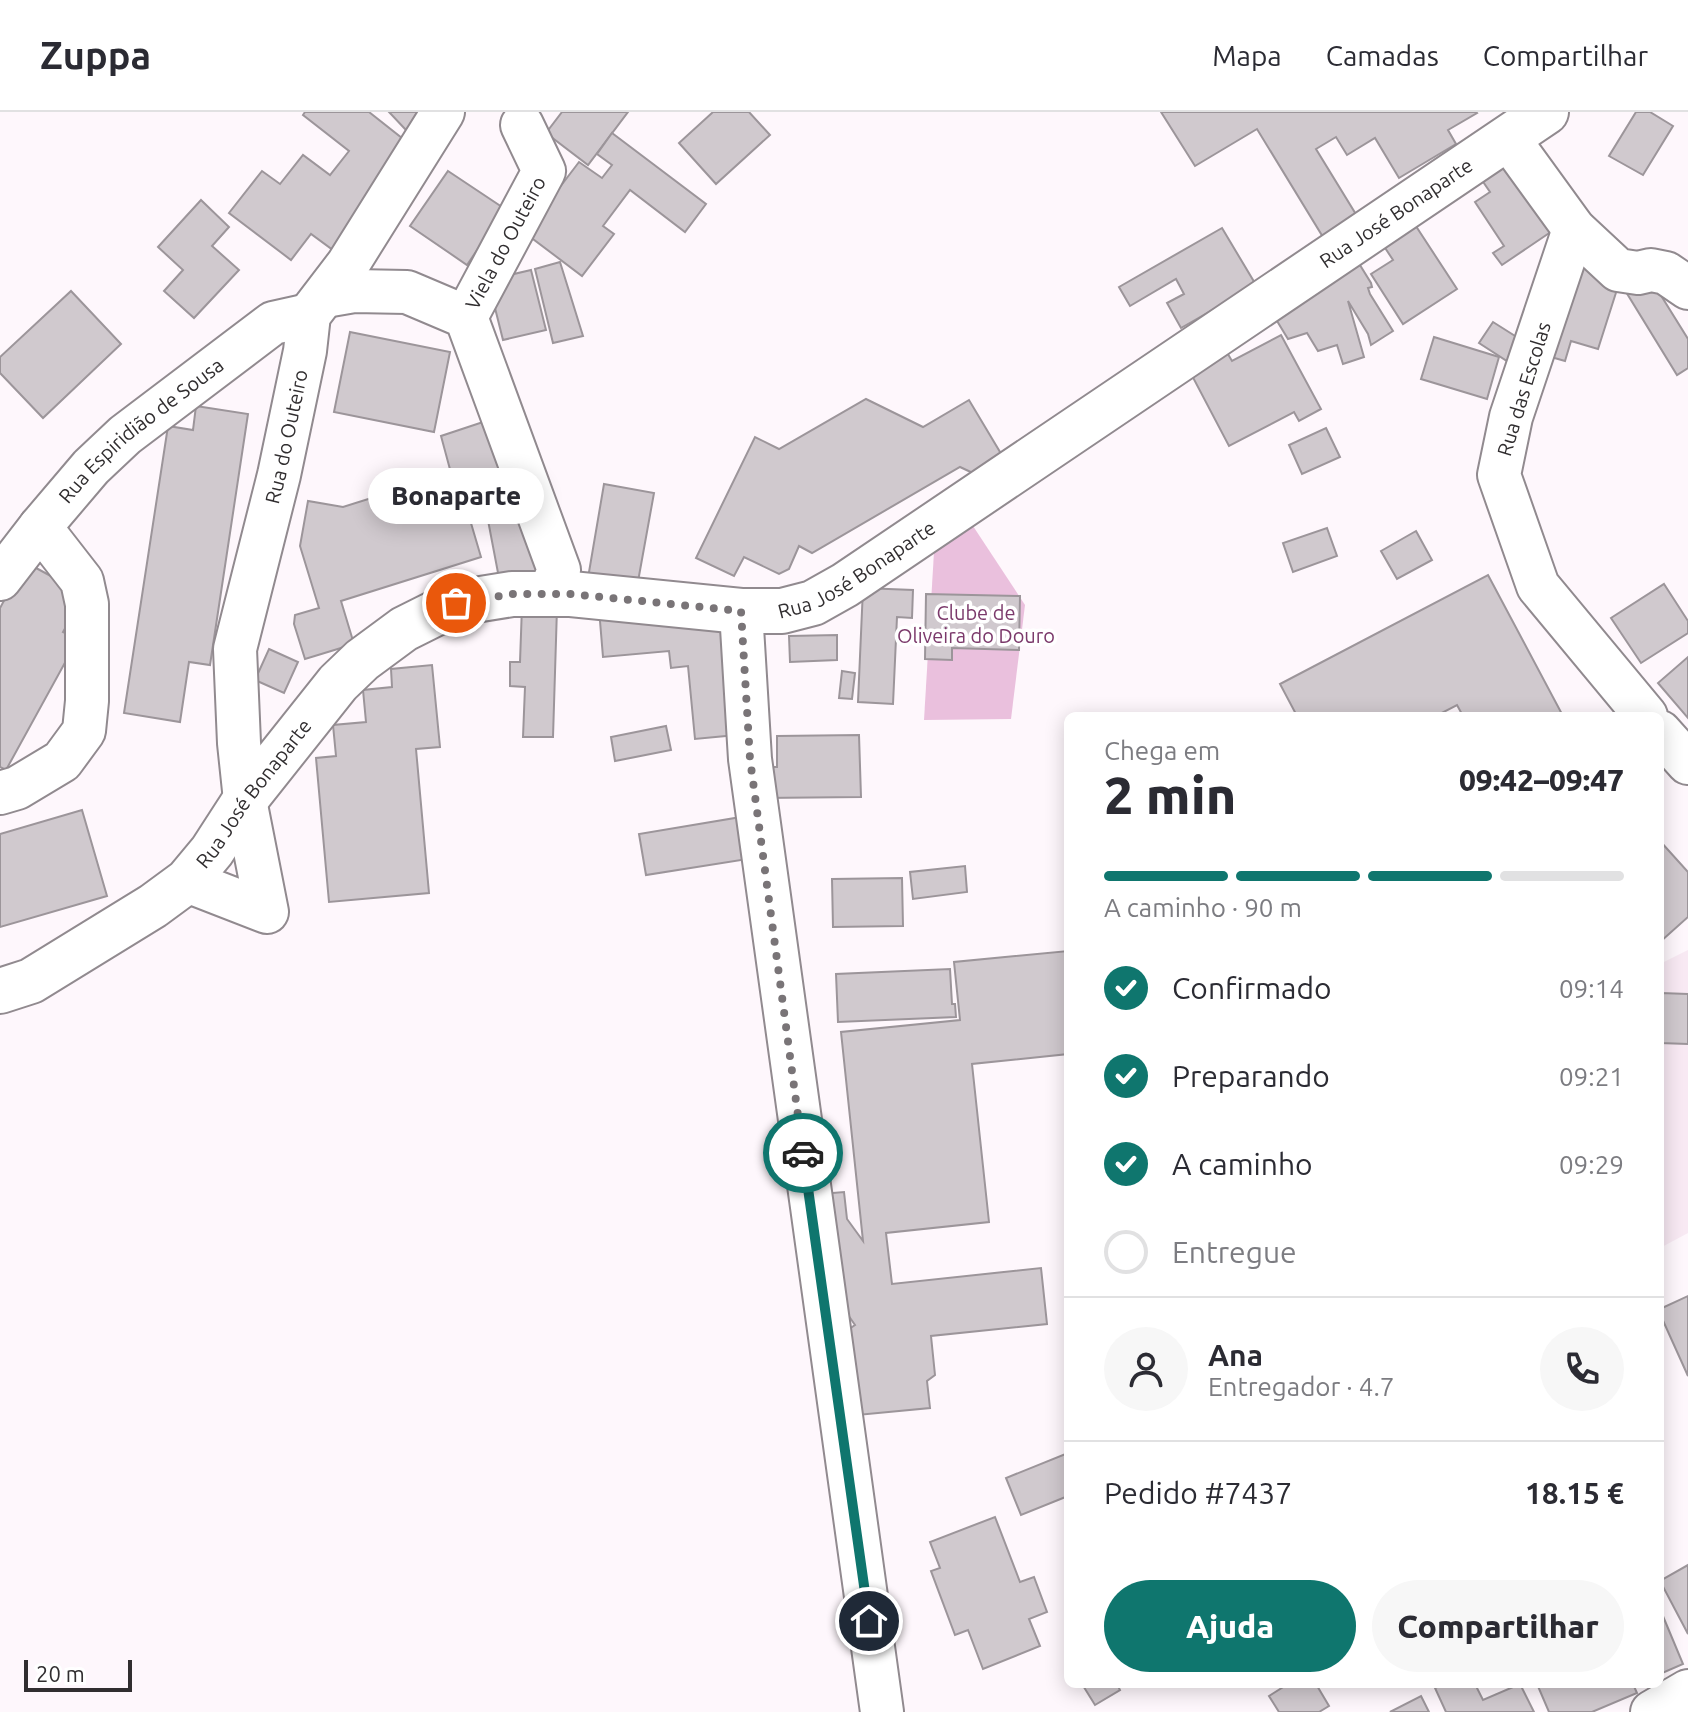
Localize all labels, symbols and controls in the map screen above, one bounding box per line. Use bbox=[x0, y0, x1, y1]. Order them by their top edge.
text: Zuppa bbox=[40, 34, 151, 76]
text: Mapa bbox=[1212, 40, 1282, 71]
text: Camadas bbox=[1326, 40, 1439, 71]
text: Compartilhar bbox=[1483, 40, 1648, 71]
street label: Rua José Bonaparte bbox=[1315, 153, 1477, 272]
street label: Viela do Outeiro bbox=[460, 172, 550, 313]
street label: Rua das Escolas bbox=[1492, 319, 1555, 459]
street label: Rua Espiridião de Sousa bbox=[54, 353, 228, 507]
street label: Rua do Outeiro bbox=[260, 367, 312, 506]
callout: Bonaparte bbox=[368, 467, 544, 523]
text: Bonaparte bbox=[391, 481, 521, 510]
street label: Rua José Bonaparte bbox=[775, 515, 939, 623]
pin bbox=[422, 569, 490, 637]
icon: bag bbox=[434, 581, 478, 625]
park label: Clube de Oliveira do Douro bbox=[897, 601, 1055, 647]
street label: Rua José Bonaparte bbox=[191, 714, 316, 872]
text: Chega em bbox=[1104, 736, 1220, 765]
text: 09:42–09:47 bbox=[1459, 763, 1624, 797]
text: 2 min bbox=[1104, 766, 1236, 824]
text: A caminho · 90 m bbox=[1104, 893, 1302, 922]
icon: check bbox=[1104, 966, 1148, 1010]
text: Confirmado bbox=[1172, 971, 1332, 1005]
text: 09:14 bbox=[1559, 974, 1624, 1003]
icon: check bbox=[1104, 1054, 1148, 1098]
text: Preparando bbox=[1172, 1059, 1330, 1093]
text: 09:21 bbox=[1559, 1062, 1624, 1091]
courier bbox=[763, 1113, 843, 1193]
icon: car bbox=[781, 1131, 825, 1175]
icon: check bbox=[1104, 1142, 1148, 1186]
text: A caminho bbox=[1172, 1147, 1313, 1181]
text: 09:29 bbox=[1559, 1150, 1624, 1179]
text: Entregue bbox=[1172, 1235, 1297, 1269]
button: person bbox=[1104, 1327, 1188, 1411]
button: phone bbox=[1540, 1327, 1624, 1411]
text: Ana bbox=[1208, 1338, 1263, 1372]
text: Entregador · 4.7 bbox=[1208, 1372, 1394, 1401]
text: Pedido #7437 bbox=[1104, 1476, 1292, 1510]
text: 18.15 € bbox=[1525, 1476, 1624, 1510]
button: Ajuda bbox=[1104, 1580, 1356, 1672]
button: Compartilhar bbox=[1372, 1580, 1624, 1672]
pin bbox=[835, 1587, 903, 1655]
icon: home bbox=[847, 1599, 891, 1643]
scale bar bbox=[24, 1656, 132, 1692]
text: 20 m bbox=[36, 1661, 85, 1686]

